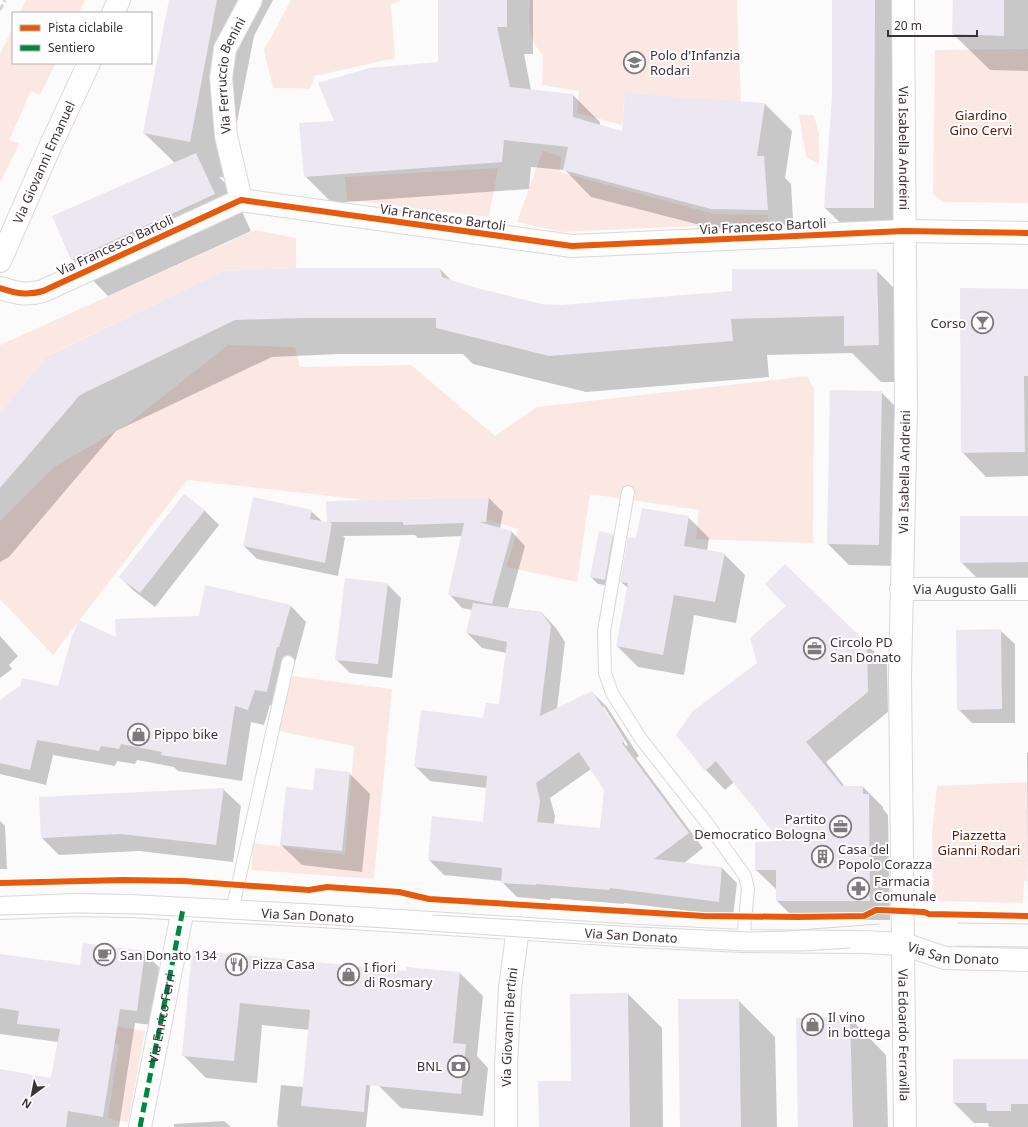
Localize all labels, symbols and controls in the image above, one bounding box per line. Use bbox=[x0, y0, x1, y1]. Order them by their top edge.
legend bbox=[12, 12, 152, 64]
scale bar bbox=[888, 12, 977, 38]
street label: Via Ferruccio Benini bbox=[212, 14, 249, 135]
text: 20 m bbox=[894, 17, 922, 34]
text: Pista ciclabile bbox=[48, 19, 123, 36]
text: Sentiero bbox=[48, 39, 95, 56]
place label: Polo d'Infanzia Rodari bbox=[650, 46, 740, 79]
school or university icon: Polo d'Infanzia Rodari bbox=[622, 49, 648, 75]
street label: Via Isabella Andreini bbox=[895, 86, 914, 210]
street label: Via Giovanni Emanuel bbox=[9, 98, 79, 226]
park label: Giardino Gino Cervi bbox=[950, 106, 1012, 139]
street label: Via Francesco Bartoli bbox=[379, 199, 507, 235]
street label: Via Francesco Bartoli bbox=[54, 210, 176, 280]
street label: Via Francesco Bartoli bbox=[699, 214, 827, 238]
bar icon: Corso bbox=[969, 310, 995, 336]
place label: Corso bbox=[930, 314, 966, 332]
street label: Via Isabella Andreini bbox=[894, 410, 914, 534]
street label: Via Augusto Galli bbox=[913, 580, 1017, 598]
place label: Circolo PD San Donato bbox=[830, 633, 901, 666]
office icon: Circolo PD San Donato bbox=[802, 636, 828, 662]
shop icon: Pippo bike bbox=[126, 721, 152, 747]
place label: Pippo bike bbox=[154, 725, 218, 743]
place label: Partito Democratico Bologna bbox=[694, 810, 826, 843]
office icon: Partito Democratico Bologna bbox=[828, 813, 854, 839]
park label: Piazzetta Gianni Rodari bbox=[938, 826, 1020, 859]
place label: Casa del Popolo Corazza bbox=[838, 840, 932, 873]
building icon: Casa del Popolo Corazza bbox=[810, 843, 836, 869]
place label: Farmacia Comunale bbox=[874, 872, 936, 905]
pharmacy icon: Farmacia Comunale bbox=[846, 875, 872, 901]
street label: Via San Donato bbox=[261, 904, 355, 927]
street label: Via San Donato bbox=[584, 924, 678, 947]
street label: Via San Donato bbox=[905, 937, 999, 968]
cafe icon: San Donato 134 bbox=[92, 942, 118, 968]
place label: San Donato 134 bbox=[120, 946, 217, 964]
restaurant icon: Pizza Casa bbox=[223, 951, 249, 977]
place label: Pizza Casa bbox=[252, 955, 315, 973]
place label: I fiori di Rosmary bbox=[364, 958, 433, 991]
shop icon: I fiori di Rosmary bbox=[336, 961, 362, 987]
street label: Via Giovanni Bertini bbox=[497, 966, 522, 1087]
street label: Via Edoardo Ferravilla bbox=[894, 969, 914, 1101]
street label: Via Enrico Ferri bbox=[144, 971, 179, 1065]
place label: Il vino in bottega bbox=[828, 1008, 891, 1041]
shop icon: Il vino in bottega bbox=[800, 1011, 826, 1037]
bank icon: BNL bbox=[445, 1053, 471, 1079]
place label: BNL bbox=[417, 1057, 442, 1075]
north arrow bbox=[12, 1075, 52, 1115]
text: N bbox=[19, 1095, 34, 1113]

